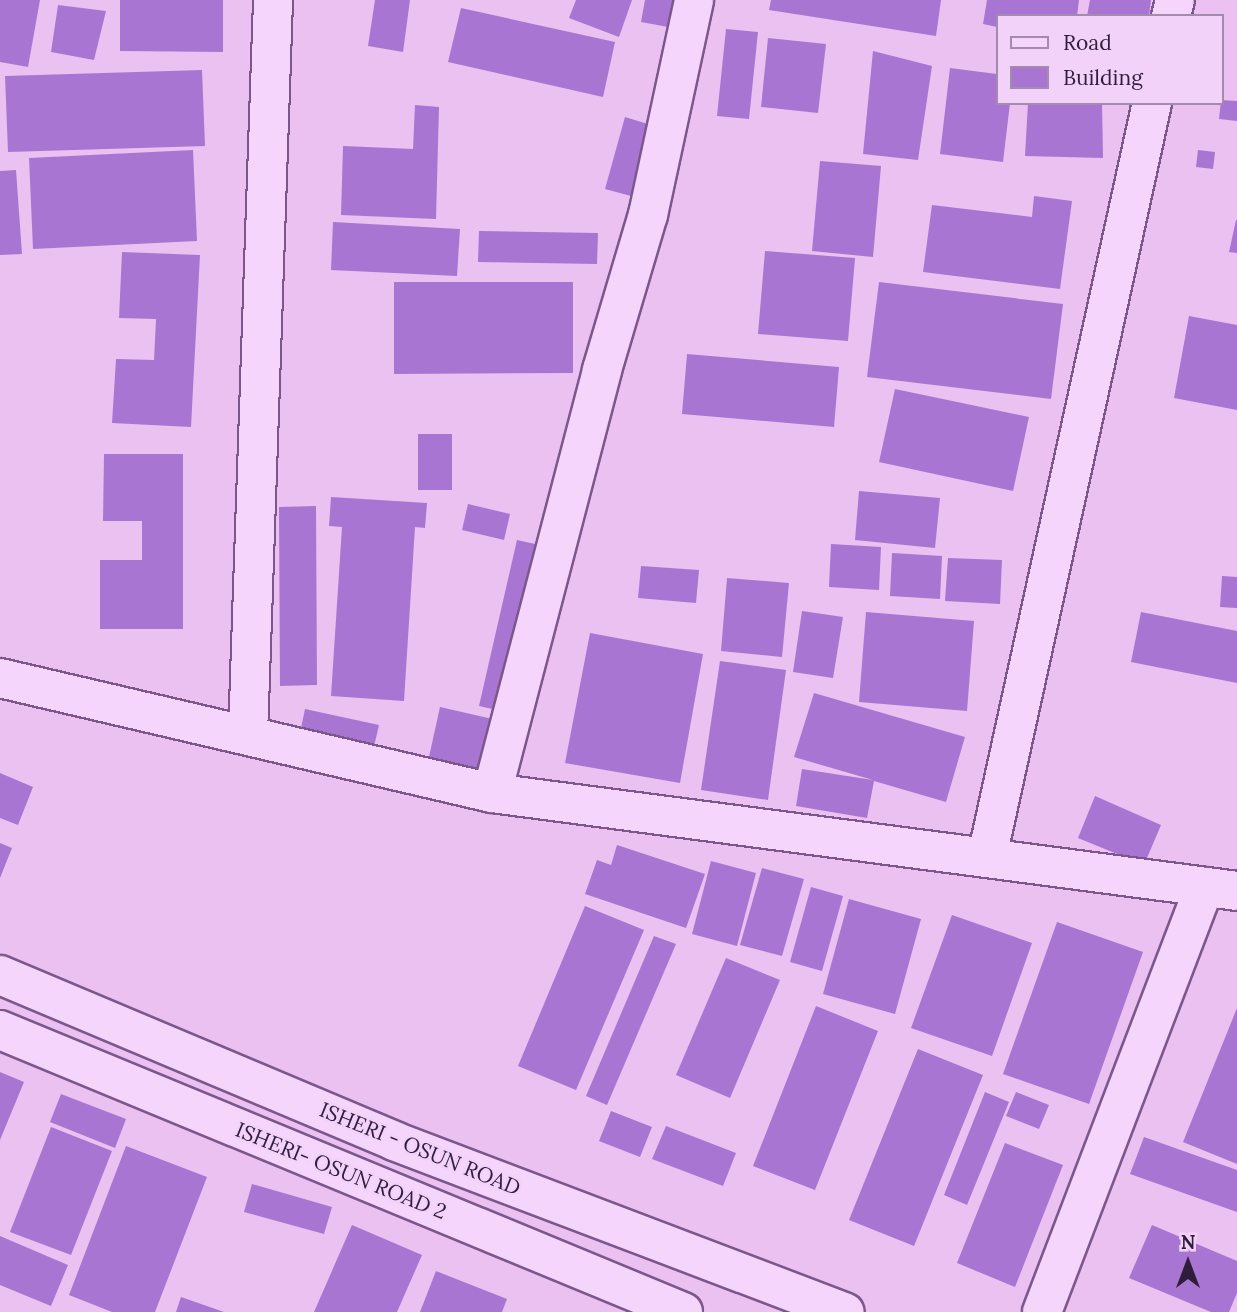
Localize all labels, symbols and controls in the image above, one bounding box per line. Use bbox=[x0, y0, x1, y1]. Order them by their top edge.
legend bbox=[996, 14, 1223, 105]
text: Road bbox=[1063, 29, 1112, 56]
text: Building bbox=[1063, 64, 1143, 91]
street label: ISHERI - OSUN ROAD bbox=[316, 1097, 524, 1201]
street label: ISHERI- OSUN ROAD 2 bbox=[232, 1117, 450, 1225]
north arrow bbox=[1153, 1228, 1223, 1298]
text: N bbox=[1181, 1230, 1195, 1254]

